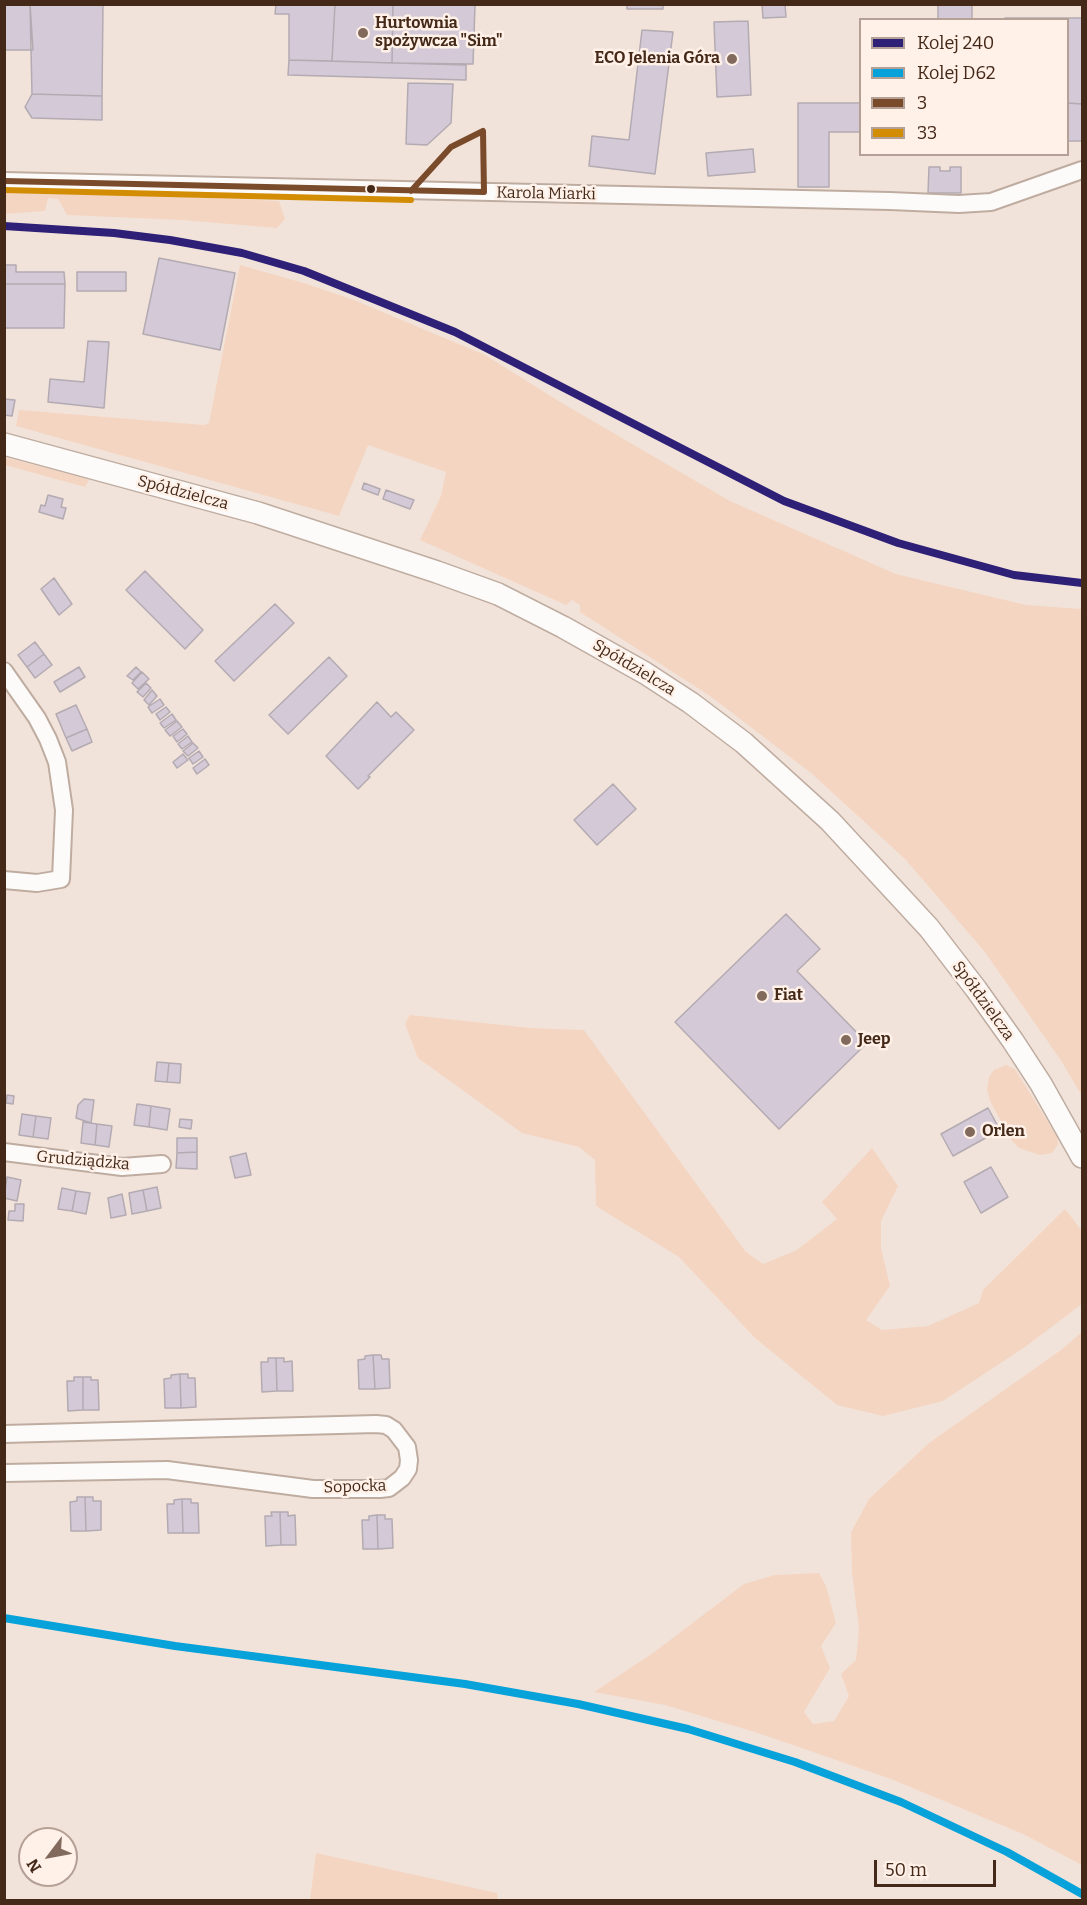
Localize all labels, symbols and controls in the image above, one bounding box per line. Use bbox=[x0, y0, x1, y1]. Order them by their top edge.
place label: Hurtownia spożywcza "Sim" bbox=[375, 14, 503, 52]
legend bbox=[859, 18, 1069, 156]
marker: Hurtownia spożywcza "Sim" bbox=[356, 26, 370, 40]
text: Kolej 240 bbox=[917, 32, 994, 54]
place label: ECO Jelenia Góra bbox=[595, 49, 720, 69]
marker: ECO Jelenia Góra bbox=[725, 52, 739, 66]
text: Kolej D62 bbox=[917, 62, 996, 84]
text: 3 bbox=[917, 92, 927, 114]
text: 33 bbox=[917, 122, 937, 144]
unlabelled marker bbox=[365, 183, 377, 195]
street label: Karola Miarki bbox=[496, 184, 596, 204]
street label: Spółdzielcza bbox=[136, 472, 230, 514]
street label: Spółdzielcza bbox=[589, 636, 679, 700]
street label: Spółdzielcza bbox=[948, 958, 1018, 1044]
place label: Fiat bbox=[774, 986, 803, 1006]
marker: Fiat bbox=[755, 989, 769, 1003]
place label: Jeep bbox=[858, 1030, 891, 1050]
marker: Jeep bbox=[839, 1033, 853, 1047]
place label: Orlen bbox=[982, 1122, 1025, 1142]
marker: Orlen bbox=[963, 1125, 977, 1139]
street label: Grudziądzka bbox=[35, 1147, 131, 1175]
street label: Sopocka bbox=[323, 1476, 387, 1498]
north arrow bbox=[18, 1827, 78, 1887]
scale bar bbox=[877, 1848, 998, 1886]
text: N bbox=[23, 1855, 45, 1876]
text: 50 m bbox=[885, 1859, 927, 1881]

